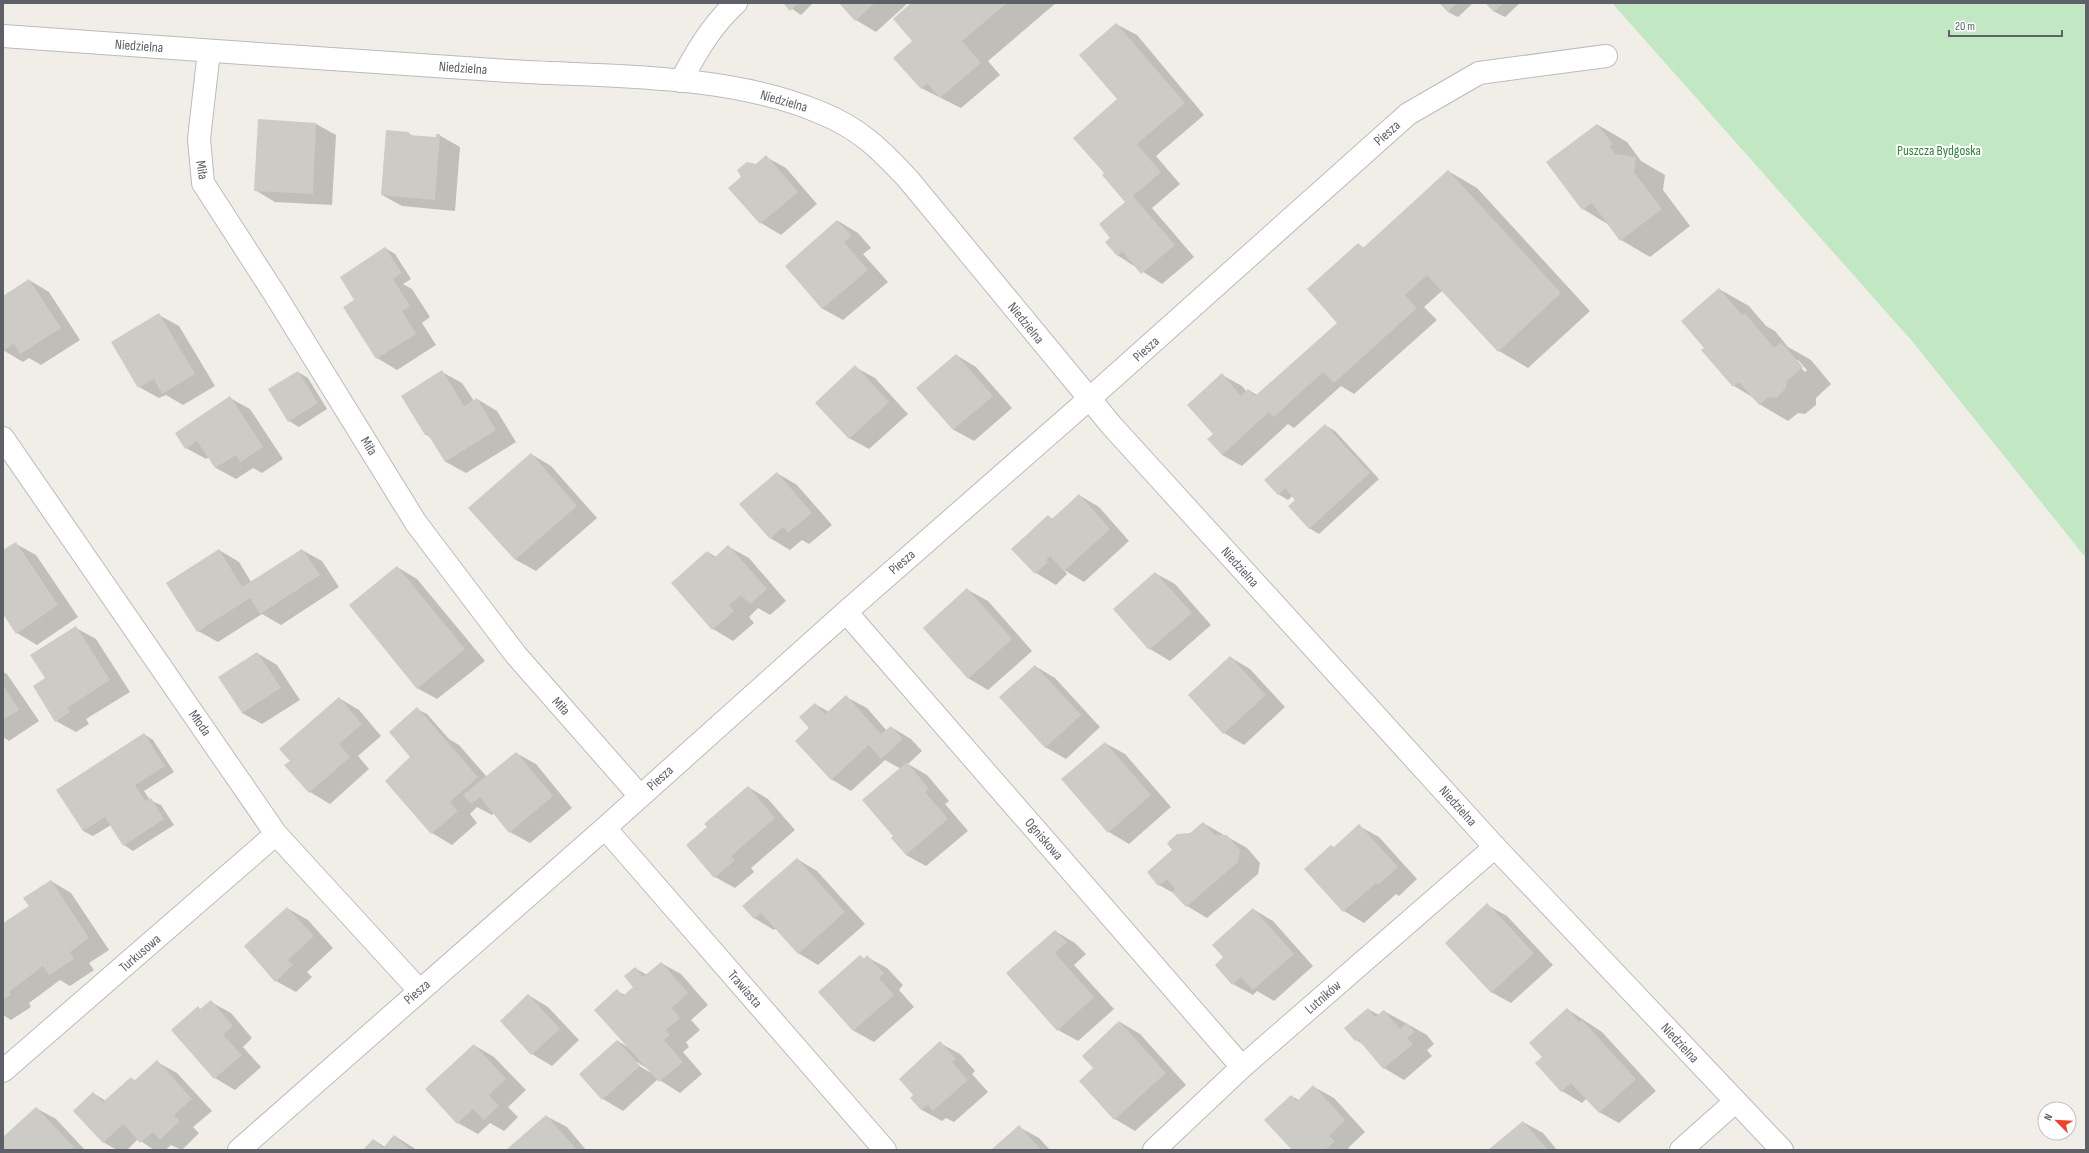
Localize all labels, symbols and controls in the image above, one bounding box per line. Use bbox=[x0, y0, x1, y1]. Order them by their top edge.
scale bar bbox=[1949, 12, 2062, 38]
text: 20 m bbox=[1955, 19, 1975, 34]
street label: Niedzielna bbox=[114, 36, 164, 56]
street label: Niedzielna bbox=[438, 58, 488, 78]
street label: Niedzielna bbox=[758, 86, 810, 116]
street label: Piesza bbox=[1370, 117, 1404, 149]
park label: Puszcza Bydgoska bbox=[1897, 142, 1981, 159]
street label: Miła bbox=[192, 159, 212, 181]
street label: Niedzielna bbox=[1004, 299, 1048, 347]
street label: Piesza bbox=[1129, 333, 1163, 365]
street label: Miła bbox=[357, 433, 381, 459]
street label: Niedzielna bbox=[1217, 543, 1263, 591]
street label: Piesza bbox=[885, 546, 919, 578]
street label: Miła bbox=[548, 693, 574, 719]
street label: Młoda bbox=[185, 707, 215, 739]
street label: Piesza bbox=[643, 762, 677, 794]
street label: Niedzielna bbox=[1435, 782, 1481, 830]
street label: Ogniskowa bbox=[1021, 815, 1067, 863]
street label: Turkusowa bbox=[116, 930, 164, 976]
street label: Trawiasta bbox=[724, 967, 766, 1011]
street label: Piesza bbox=[400, 976, 434, 1008]
street label: Lutników bbox=[1301, 977, 1345, 1017]
street label: Niedzielna bbox=[1657, 1019, 1703, 1067]
north arrow bbox=[2037, 1101, 2077, 1141]
text: N bbox=[2041, 1112, 2056, 1122]

